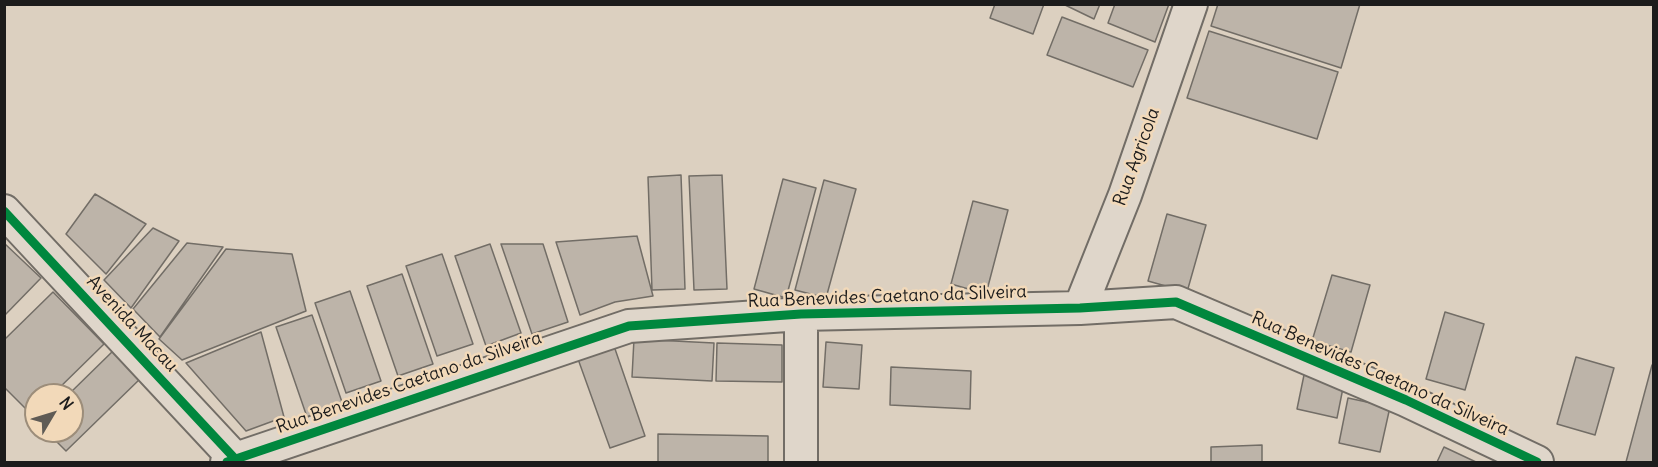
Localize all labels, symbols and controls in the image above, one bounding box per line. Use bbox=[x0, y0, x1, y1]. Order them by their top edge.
street label: Rua Agricola bbox=[1109, 105, 1165, 209]
street label: Avenida Macau bbox=[82, 271, 182, 377]
street label: Rua Benevides Caetano da Silveira bbox=[747, 281, 1027, 313]
street label: Rua Benevides Caetano da Silveira bbox=[1248, 307, 1512, 441]
street label: Rua Benevides Caetano da Silveira bbox=[273, 327, 545, 439]
north arrow bbox=[24, 383, 84, 443]
text: N bbox=[55, 393, 78, 414]

